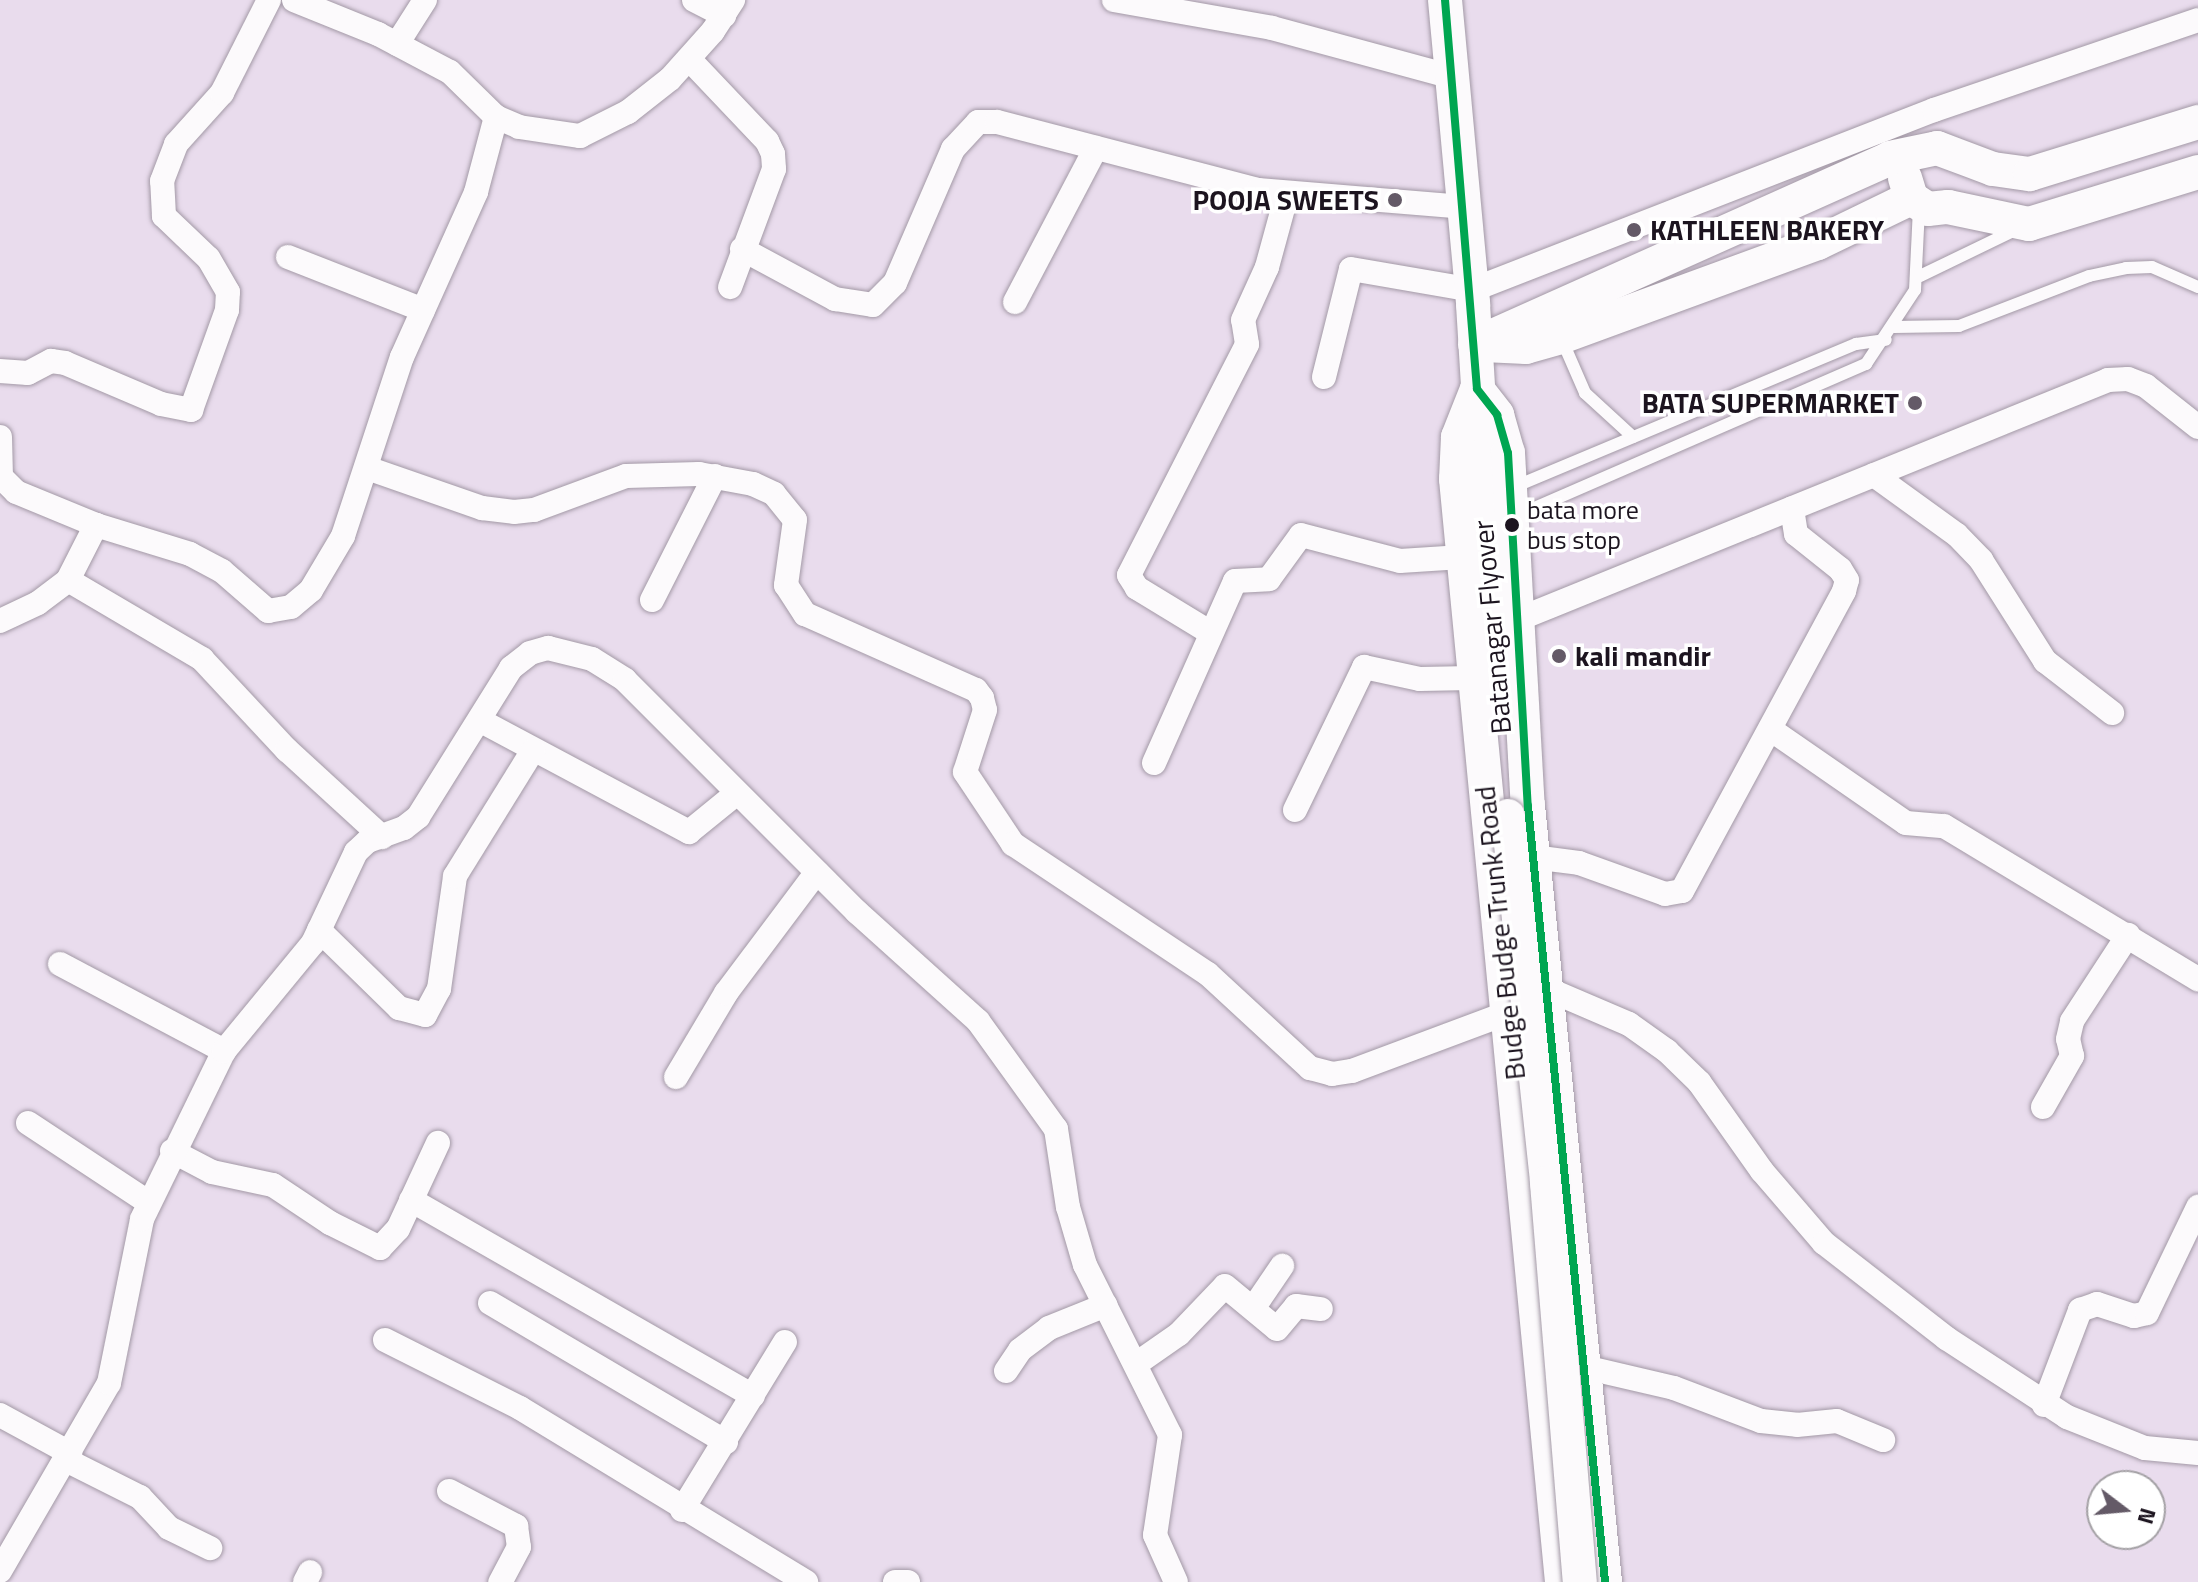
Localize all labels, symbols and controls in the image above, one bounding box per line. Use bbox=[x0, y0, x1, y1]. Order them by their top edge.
place label: POOJA SWEETS bbox=[1192, 183, 1379, 217]
marker: POOJA SWEETS bbox=[1386, 191, 1404, 209]
place label: KATHLEEN BAKERY bbox=[1650, 213, 1884, 247]
marker: KATHLEEN BAKERY bbox=[1625, 221, 1643, 239]
place label: BATA SUPERMARKET bbox=[1642, 386, 1899, 420]
marker: BATA SUPERMARKET bbox=[1906, 394, 1924, 412]
place label: bata more bus stop bbox=[1527, 494, 1639, 556]
marker: bata more bus stop bbox=[1504, 517, 1520, 533]
street label: Batanagar Flyover bbox=[1466, 519, 1518, 735]
place label: kali mandir bbox=[1575, 639, 1711, 673]
marker: kali mandir bbox=[1550, 647, 1568, 665]
street label: Budge Budge Trunk Road bbox=[1468, 784, 1532, 1082]
north arrow bbox=[2086, 1470, 2166, 1550]
text: N bbox=[2129, 1504, 2166, 1528]

